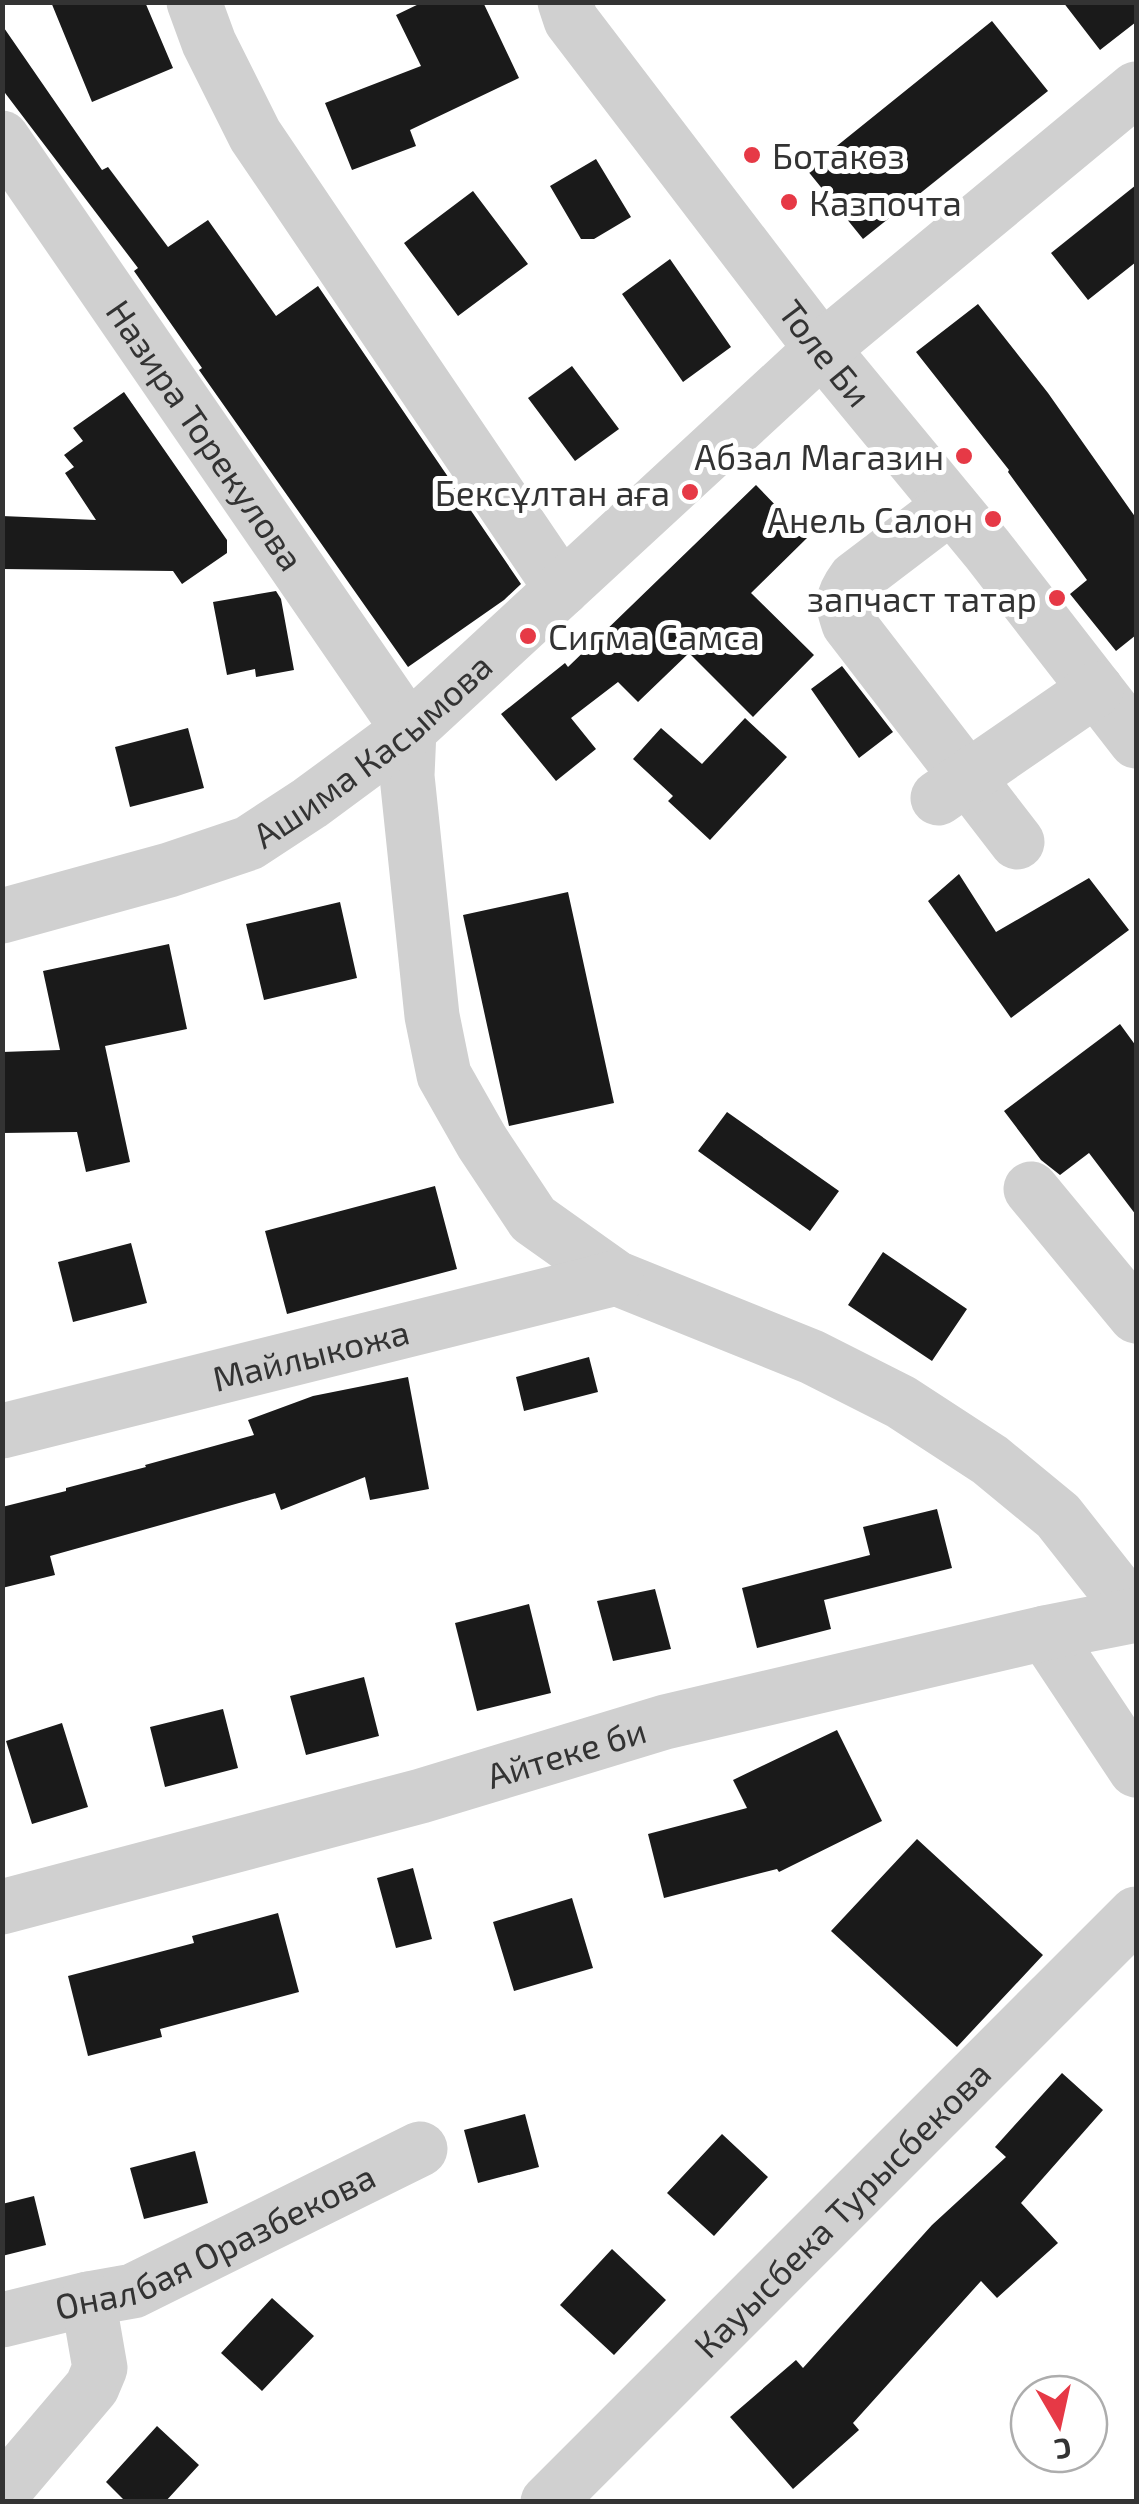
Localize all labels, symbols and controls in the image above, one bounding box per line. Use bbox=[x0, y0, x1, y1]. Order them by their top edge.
place label: Ботакөз bbox=[772, 134, 905, 176]
marker: Ботакөз bbox=[741, 144, 763, 166]
place label: Казпочта bbox=[809, 181, 962, 223]
marker: Казпочта bbox=[778, 191, 800, 213]
street label: Толе Би bbox=[771, 291, 881, 414]
street label: Назира Торекулова bbox=[98, 292, 313, 578]
place label: Абзал Магазин bbox=[694, 435, 944, 477]
marker: Абзал Магазин bbox=[953, 445, 975, 467]
place label: Бексұлтан аға bbox=[435, 471, 670, 513]
marker: Бексұлтан аға bbox=[679, 481, 701, 503]
place label: Анель Салон bbox=[767, 498, 973, 540]
marker: Анель Салон bbox=[982, 508, 1004, 530]
place label: запчаст татар bbox=[807, 577, 1037, 619]
marker: запчаст татар bbox=[1046, 587, 1068, 609]
place label: Сигма Самса bbox=[548, 615, 760, 657]
marker: Сигма Самса bbox=[517, 625, 539, 647]
street label: Ашима Касымова bbox=[245, 644, 500, 856]
street label: Майлыкожа bbox=[208, 1309, 413, 1399]
street label: Айтеке би bbox=[481, 1708, 651, 1796]
street label: Кауысбека Турысбекова bbox=[684, 2052, 998, 2366]
street label: Оналбая Оразбекова bbox=[51, 2154, 381, 2327]
north arrow bbox=[1009, 2374, 1109, 2474]
text: С bbox=[1052, 2432, 1074, 2468]

